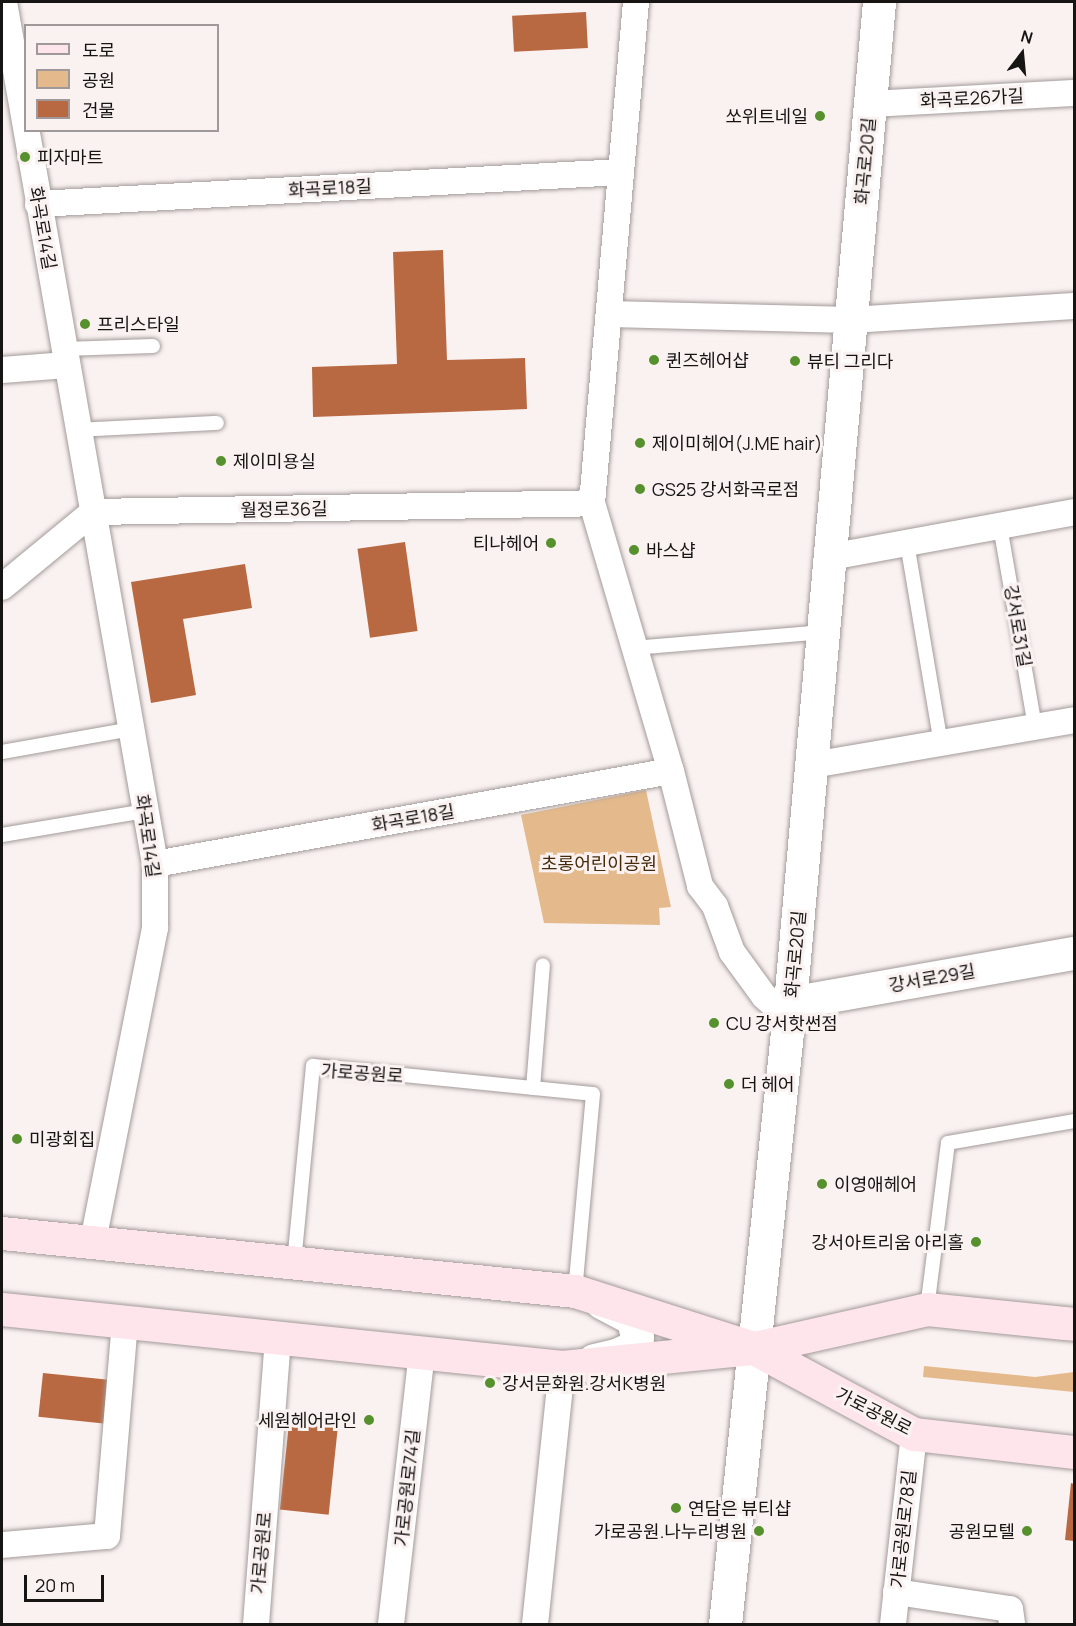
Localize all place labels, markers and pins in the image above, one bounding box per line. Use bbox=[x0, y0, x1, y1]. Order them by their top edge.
place label: 쏘위트네일 bbox=[725, 105, 808, 127]
marker: 쏘위트네일 bbox=[813, 109, 827, 123]
place label: 피자마트 bbox=[37, 146, 103, 168]
marker: 피자마트 bbox=[18, 150, 32, 164]
place label: 프리스타일 bbox=[97, 313, 180, 335]
marker: 프리스타일 bbox=[78, 317, 92, 331]
place label: 퀸즈헤어샵 bbox=[666, 349, 749, 371]
place label: 뷰티 그리다 bbox=[807, 350, 893, 372]
marker: 퀸즈헤어샵 bbox=[647, 353, 661, 367]
marker: 뷰티 그리다 bbox=[788, 354, 802, 368]
place label: 제이미헤어(J.ME hair) bbox=[652, 432, 822, 454]
marker: 제이미헤어(J.ME hair) bbox=[633, 436, 647, 450]
place label: 제이미용실 bbox=[233, 450, 316, 472]
marker: 제이미용실 bbox=[214, 454, 228, 468]
place label: GS25 강서화곡로점 bbox=[652, 478, 799, 500]
marker: GS25 강서화곡로점 bbox=[633, 482, 647, 496]
place label: 티나헤어 bbox=[473, 532, 539, 554]
marker: 티나헤어 bbox=[544, 536, 558, 550]
place label: 바스샵 bbox=[646, 539, 696, 561]
marker: 바스샵 bbox=[627, 543, 641, 557]
place label: CU 강서핫썬점 bbox=[726, 1012, 838, 1034]
marker: CU 강서핫썬점 bbox=[707, 1016, 721, 1030]
place label: 더 헤어 bbox=[741, 1073, 794, 1095]
marker: 더 헤어 bbox=[722, 1077, 736, 1091]
place label: 미광회집 bbox=[29, 1128, 95, 1150]
marker: 미광회집 bbox=[10, 1132, 24, 1146]
place label: 이영애헤어 bbox=[834, 1173, 917, 1195]
marker: 이영애헤어 bbox=[815, 1177, 829, 1191]
place label: 강서아트리움 아리홀 bbox=[811, 1231, 964, 1253]
marker: 강서아트리움 아리홀 bbox=[969, 1235, 983, 1249]
place label: 강서문화원.강서K병원 bbox=[502, 1372, 666, 1394]
marker: 강서문화원.강서K병원 bbox=[483, 1376, 497, 1390]
place label: 세원헤어라인 bbox=[258, 1409, 357, 1431]
marker: 세원헤어라인 bbox=[362, 1413, 376, 1427]
place label: 연담은 뷰티샵 bbox=[688, 1497, 791, 1519]
marker: 연담은 뷰티샵 bbox=[669, 1501, 683, 1515]
place label: 가로공원.나누리병원 bbox=[593, 1520, 747, 1542]
place label: 공원모텔 bbox=[949, 1520, 1015, 1542]
marker: 가로공원.나누리병원 bbox=[752, 1524, 766, 1538]
marker: 공원모텔 bbox=[1020, 1524, 1034, 1538]

